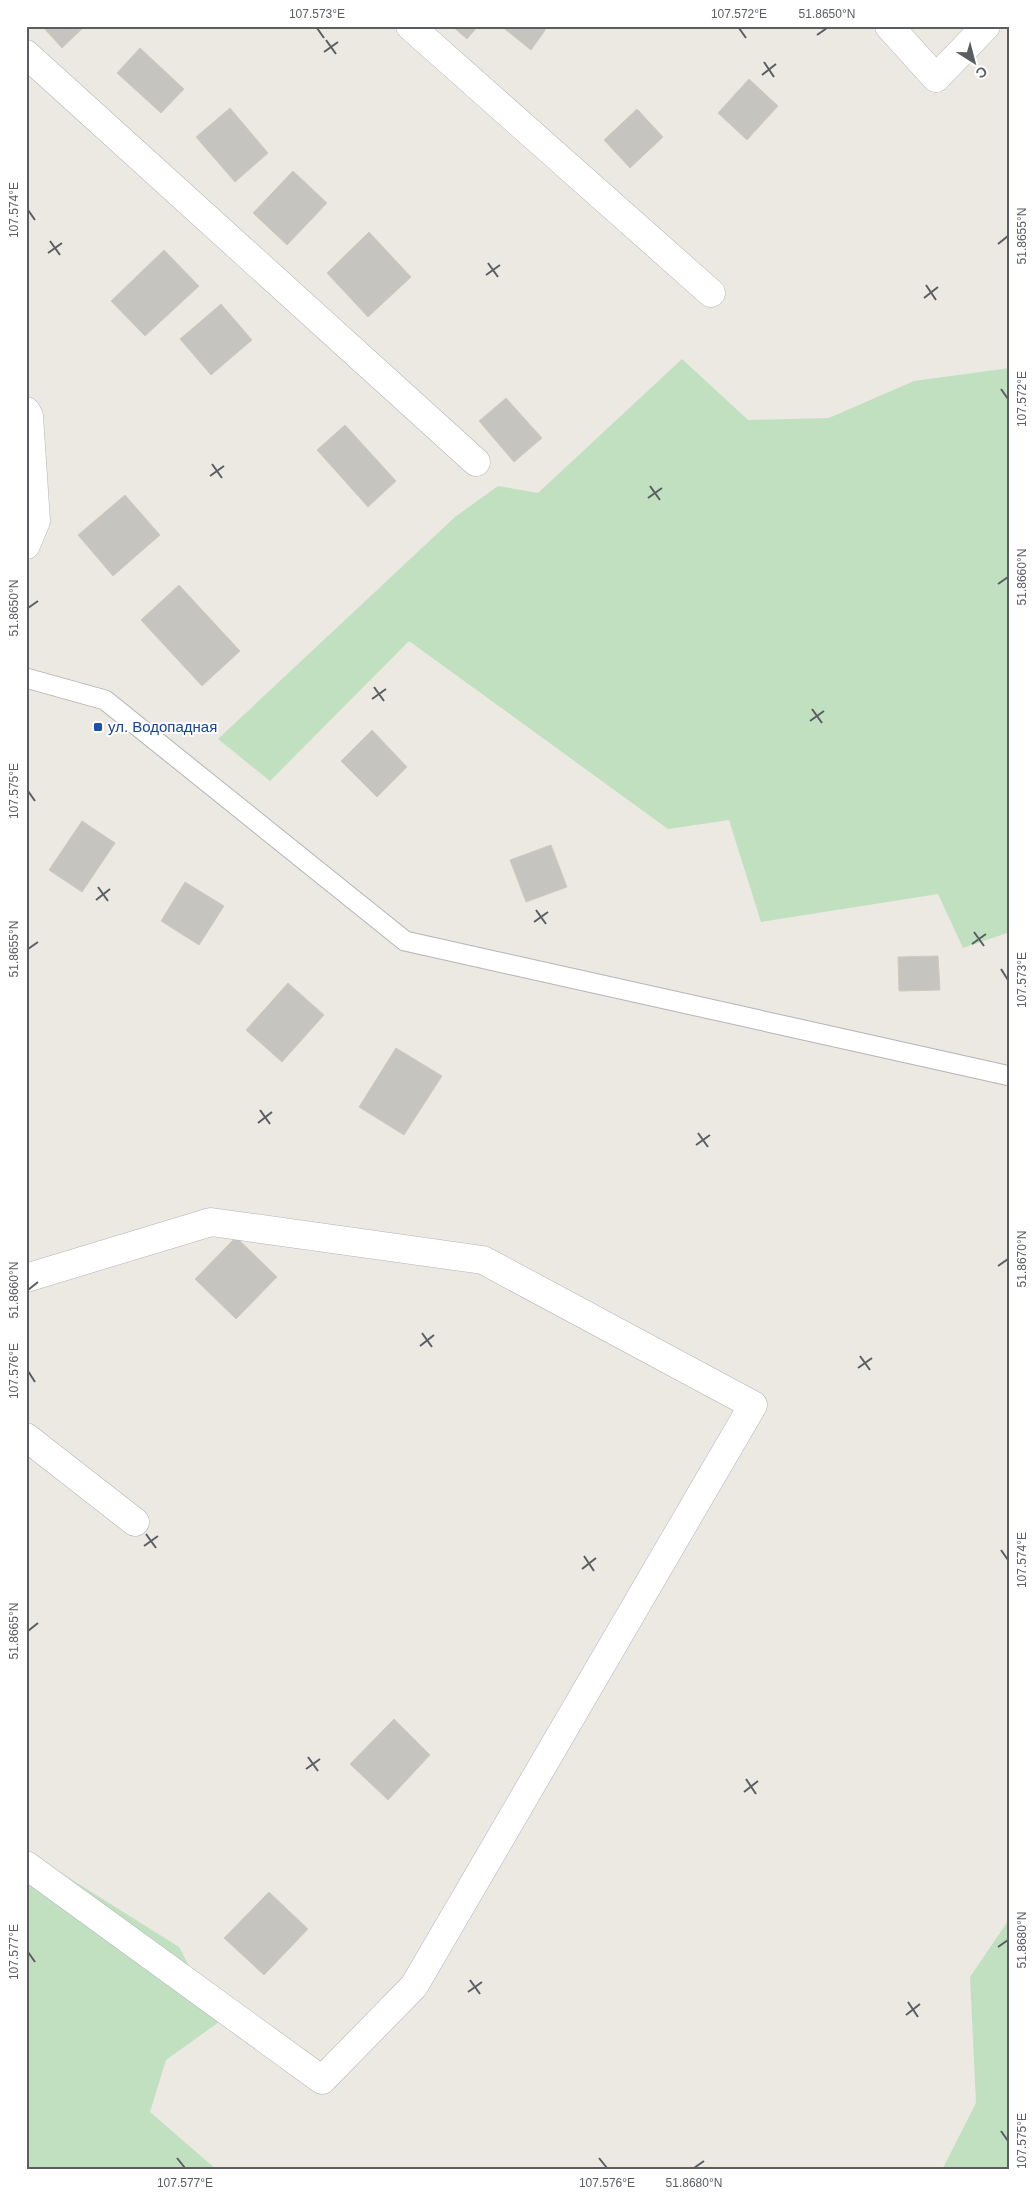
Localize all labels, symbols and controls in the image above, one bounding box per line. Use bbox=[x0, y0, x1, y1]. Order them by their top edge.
text: 107.573°E bbox=[289, 7, 345, 21]
text: 107.572°E bbox=[711, 7, 767, 21]
text: 51.8650°N bbox=[799, 7, 855, 21]
north arrow bbox=[948, 38, 998, 88]
text: С bbox=[973, 63, 990, 82]
text: 107.574°E bbox=[7, 182, 21, 238]
text: 51.8655°N bbox=[1015, 208, 1029, 264]
text: 107.572°E bbox=[1015, 371, 1029, 427]
text: 51.8660°N bbox=[1015, 549, 1029, 605]
text: 51.8650°N bbox=[7, 580, 21, 636]
place label: ул. Водопадная bbox=[108, 718, 217, 735]
marker: ул. Водопадная bbox=[92, 721, 104, 733]
text: 107.575°E bbox=[7, 763, 21, 819]
text: 51.8655°N bbox=[7, 921, 21, 977]
text: 107.573°E bbox=[1015, 952, 1029, 1008]
text: 51.8670°N bbox=[1015, 1231, 1029, 1287]
text: 51.8660°N bbox=[7, 1262, 21, 1318]
text: 107.576°E bbox=[7, 1343, 21, 1399]
text: 107.574°E bbox=[1015, 1532, 1029, 1588]
text: 51.8665°N bbox=[7, 1603, 21, 1659]
text: 51.8680°N bbox=[1015, 1912, 1029, 1968]
text: 107.577°E bbox=[7, 1924, 21, 1980]
text: 107.575°E bbox=[1015, 2113, 1029, 2169]
text: 107.577°E bbox=[157, 2176, 213, 2190]
text: 107.576°E bbox=[579, 2176, 635, 2190]
text: 51.8680°N bbox=[666, 2176, 722, 2190]

